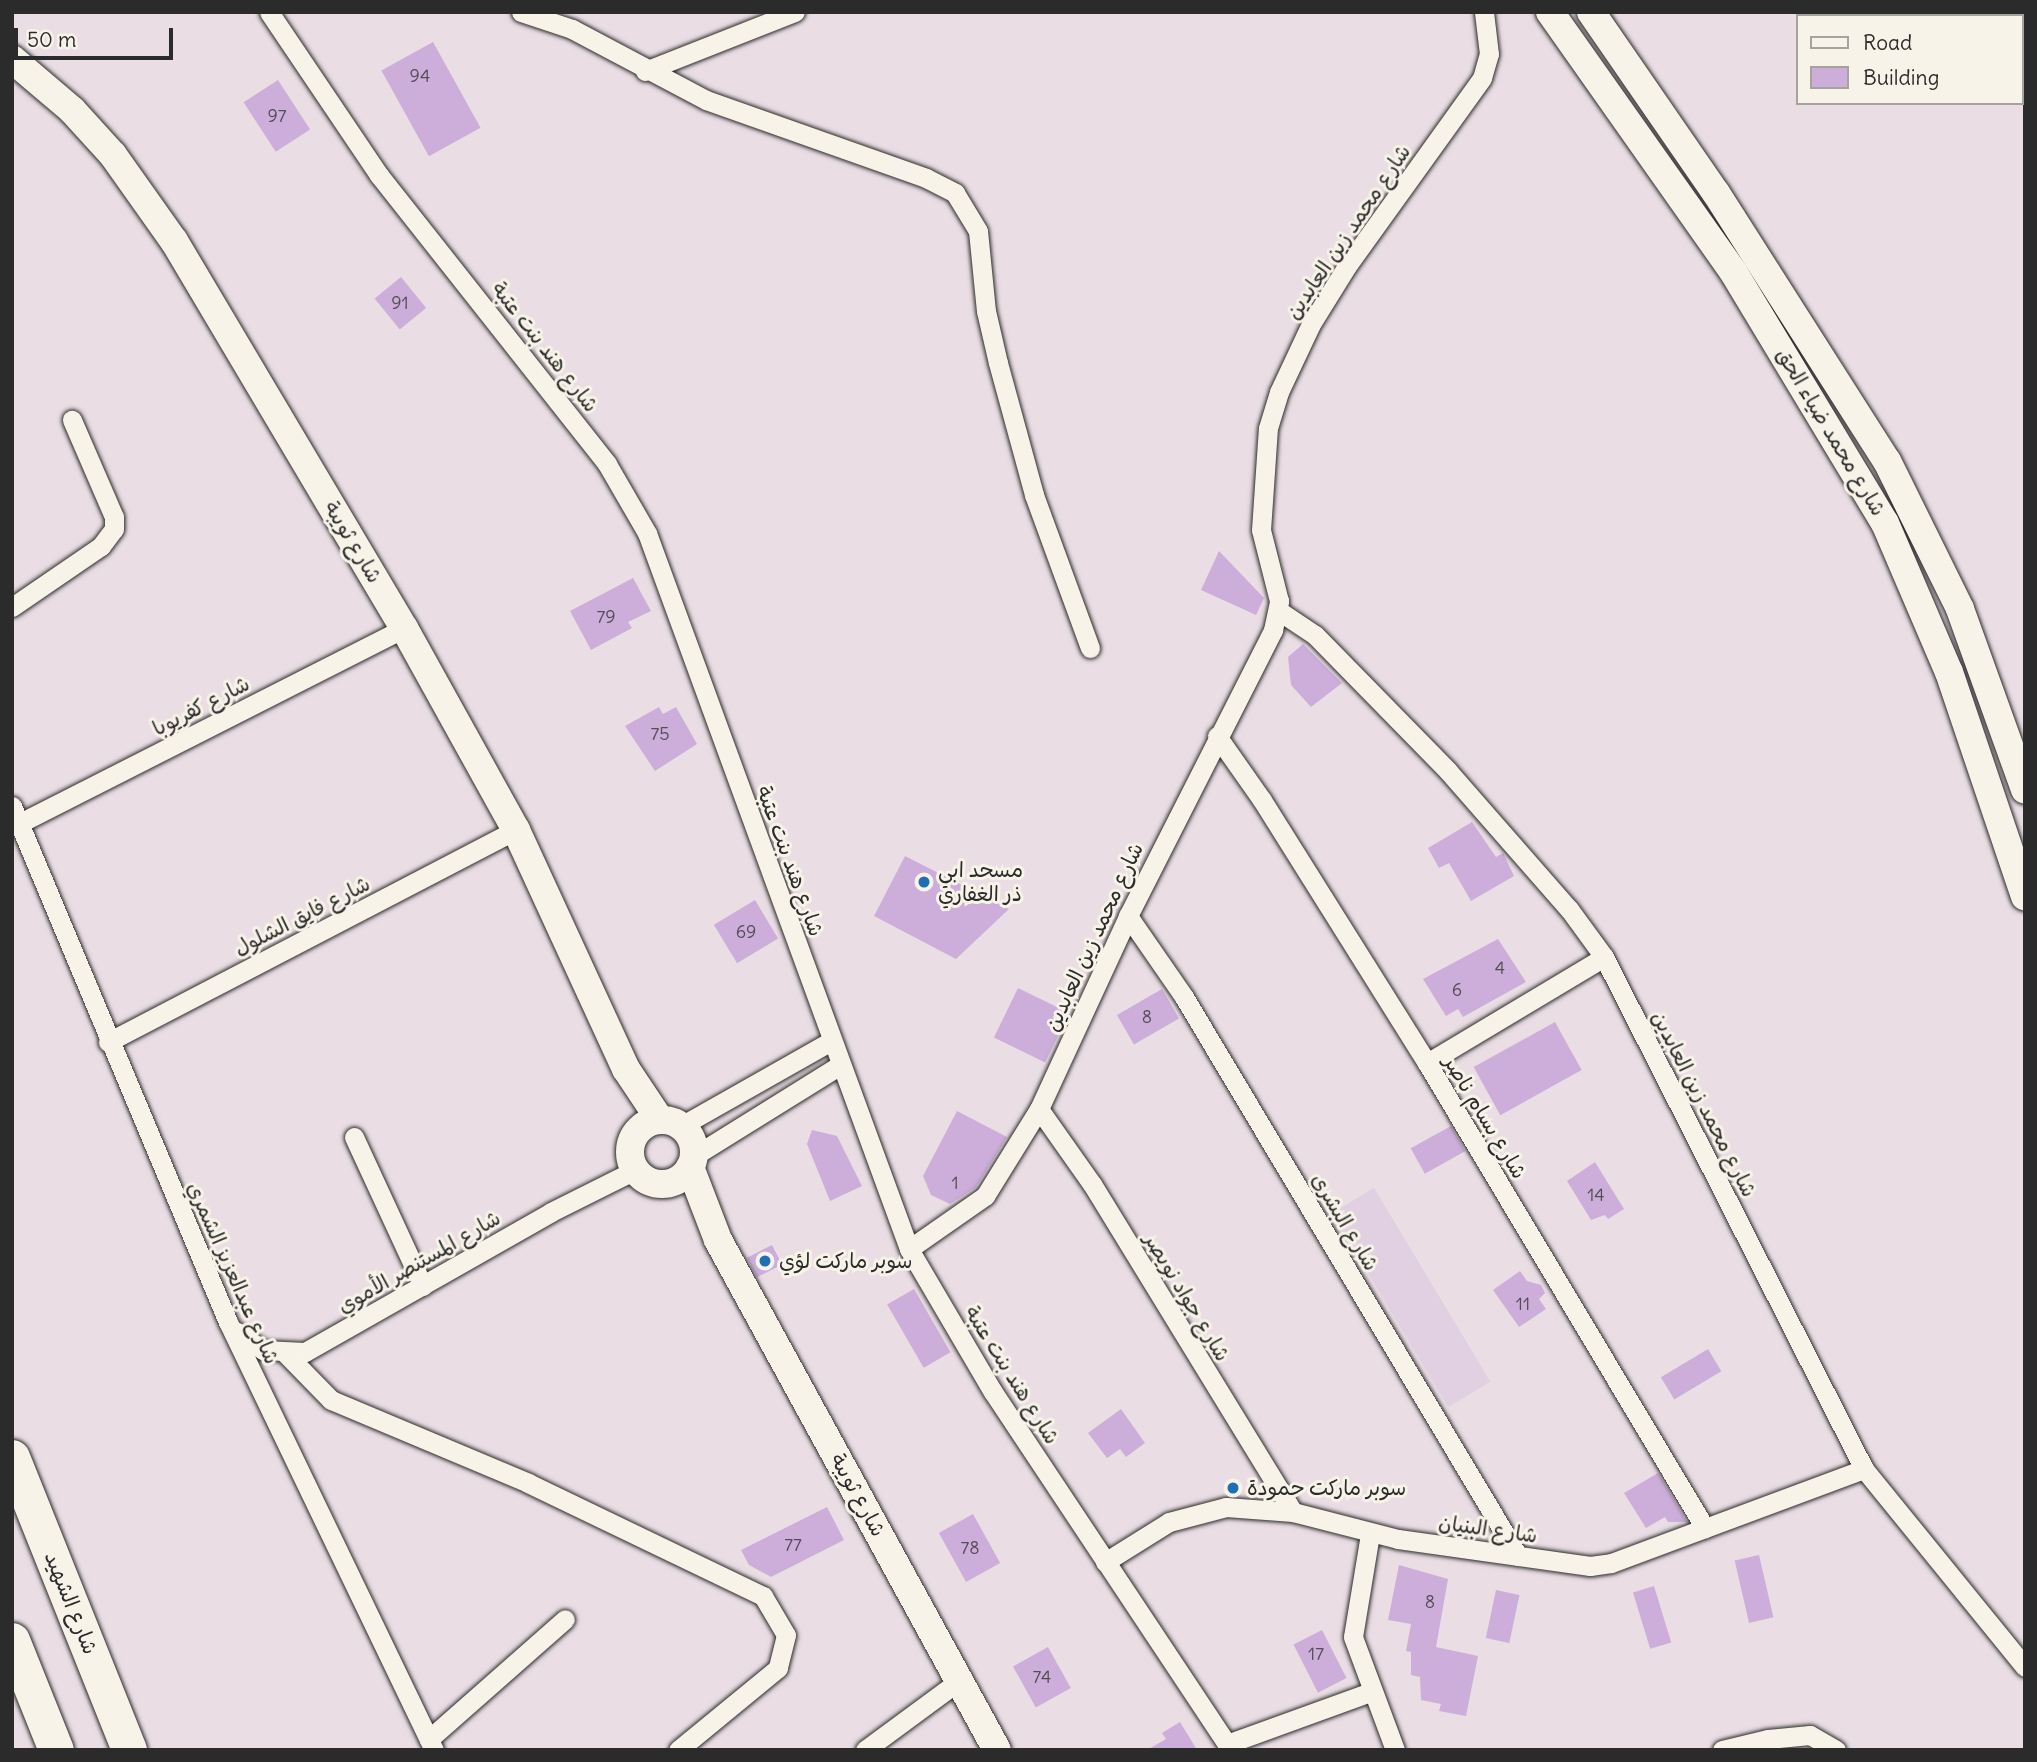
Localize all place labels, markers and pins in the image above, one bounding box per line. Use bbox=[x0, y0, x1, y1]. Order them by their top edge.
place label: مسحد ابي ذر الغفاري bbox=[938, 857, 1023, 907]
marker: مسحد ابي ذر الغفاري bbox=[916, 874, 932, 890]
place label: سوبر ماركت لؤي bbox=[779, 1248, 913, 1274]
marker: سوبر ماركت لؤي bbox=[757, 1253, 773, 1269]
place label: سوبر ماركت حمودة bbox=[1247, 1475, 1406, 1501]
marker: سوبر ماركت حمودة bbox=[1225, 1480, 1241, 1496]

